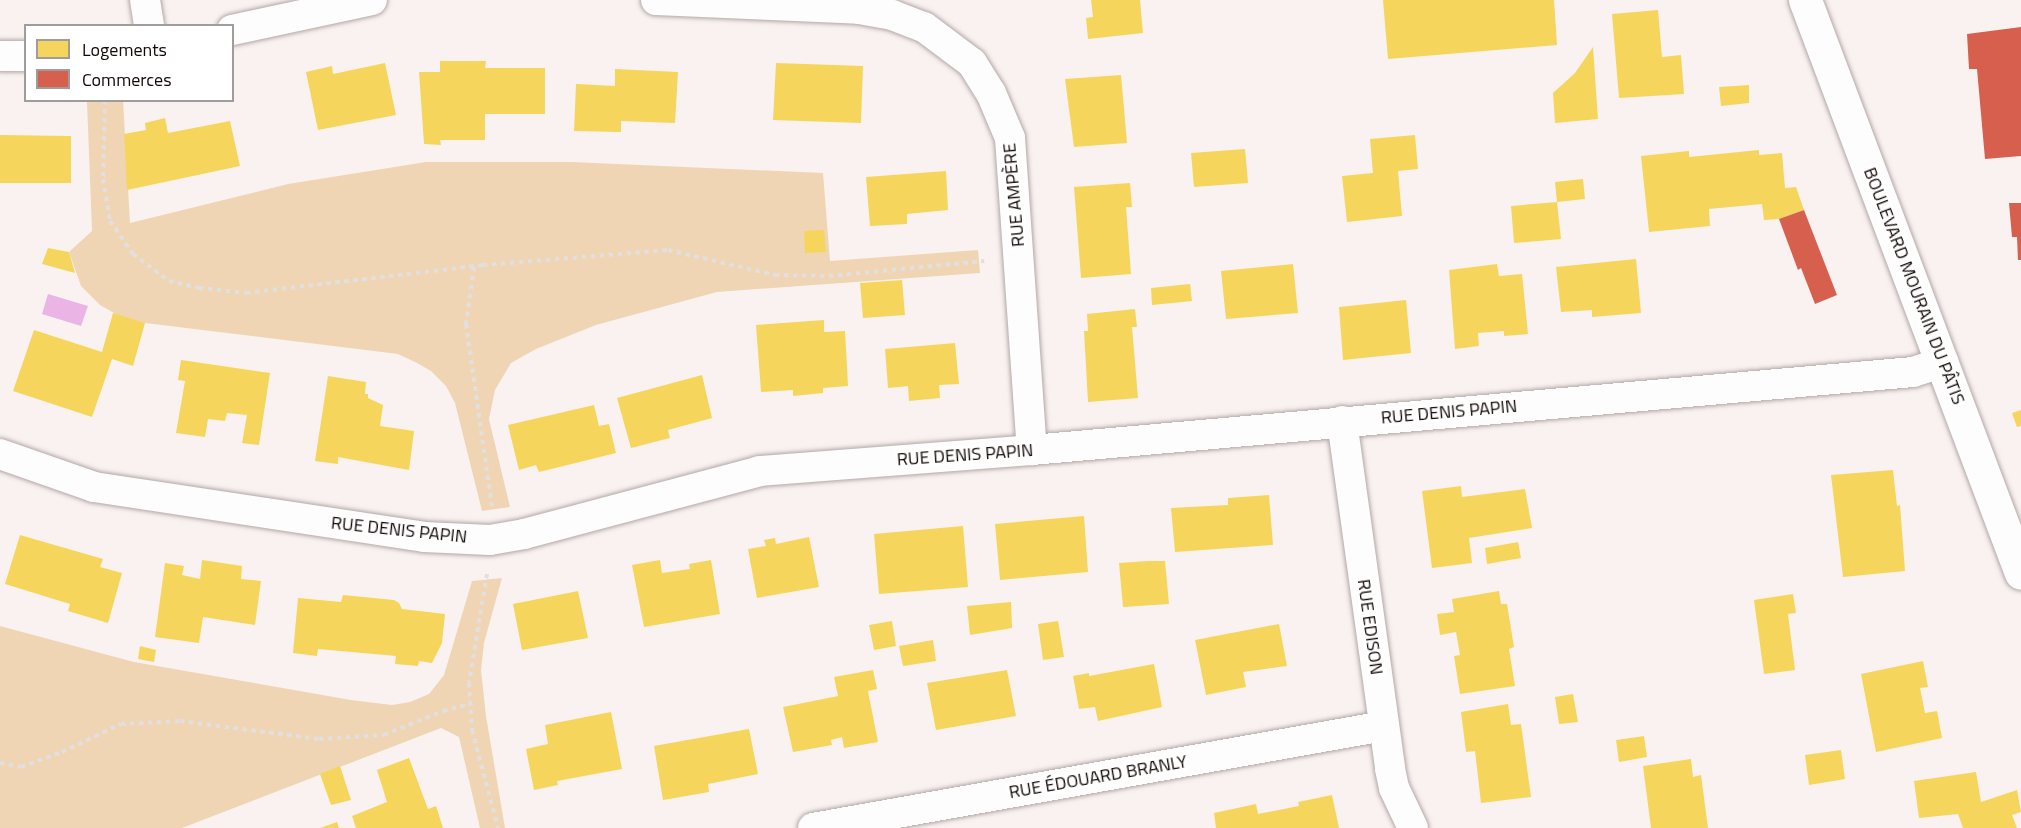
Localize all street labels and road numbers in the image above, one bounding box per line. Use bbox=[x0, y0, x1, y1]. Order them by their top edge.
street label: RUE AMPÈRE bbox=[999, 142, 1029, 248]
street label: BOULEVARD MOURAIN DU PÂTIS bbox=[1859, 164, 1969, 408]
street label: RUE DENIS PAPIN bbox=[1380, 395, 1518, 429]
street label: RUE DENIS PAPIN bbox=[896, 439, 1034, 471]
street label: RUE DENIS PAPIN bbox=[330, 512, 468, 548]
street label: RUE EDISON bbox=[1353, 578, 1387, 676]
street label: RUE ÉDOUARD BRANLY bbox=[1007, 751, 1189, 803]

